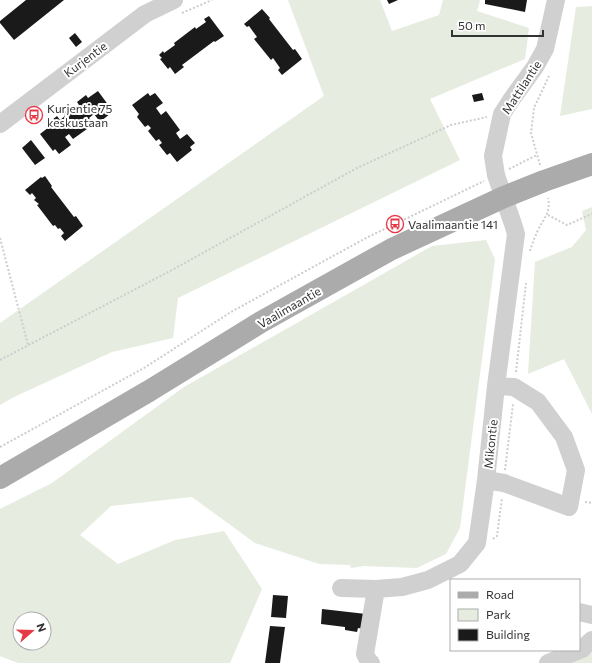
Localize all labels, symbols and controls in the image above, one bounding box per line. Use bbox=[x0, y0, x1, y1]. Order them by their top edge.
scale bar bbox=[452, 12, 543, 38]
text: 50 m bbox=[458, 18, 486, 32]
street label: Kurjentie bbox=[61, 38, 109, 80]
street label: Mattilantie bbox=[498, 58, 544, 116]
place label: Kurjentie 75 keskustaan bbox=[47, 101, 113, 129]
bus stop icon: Kurjentie 75 keskustaan bbox=[24, 105, 44, 125]
bus stop icon: Vaalimaantie 141 bbox=[385, 214, 405, 234]
place label: Vaalimaantie 141 bbox=[408, 217, 498, 231]
street label: Vaalimaantie bbox=[255, 283, 323, 331]
street label: Mikontie bbox=[480, 419, 500, 469]
legend bbox=[450, 579, 580, 651]
text: Road bbox=[486, 587, 514, 601]
text: Park bbox=[486, 607, 512, 621]
north arrow bbox=[12, 611, 52, 651]
text: N bbox=[34, 621, 49, 634]
text: Building bbox=[486, 627, 530, 641]

